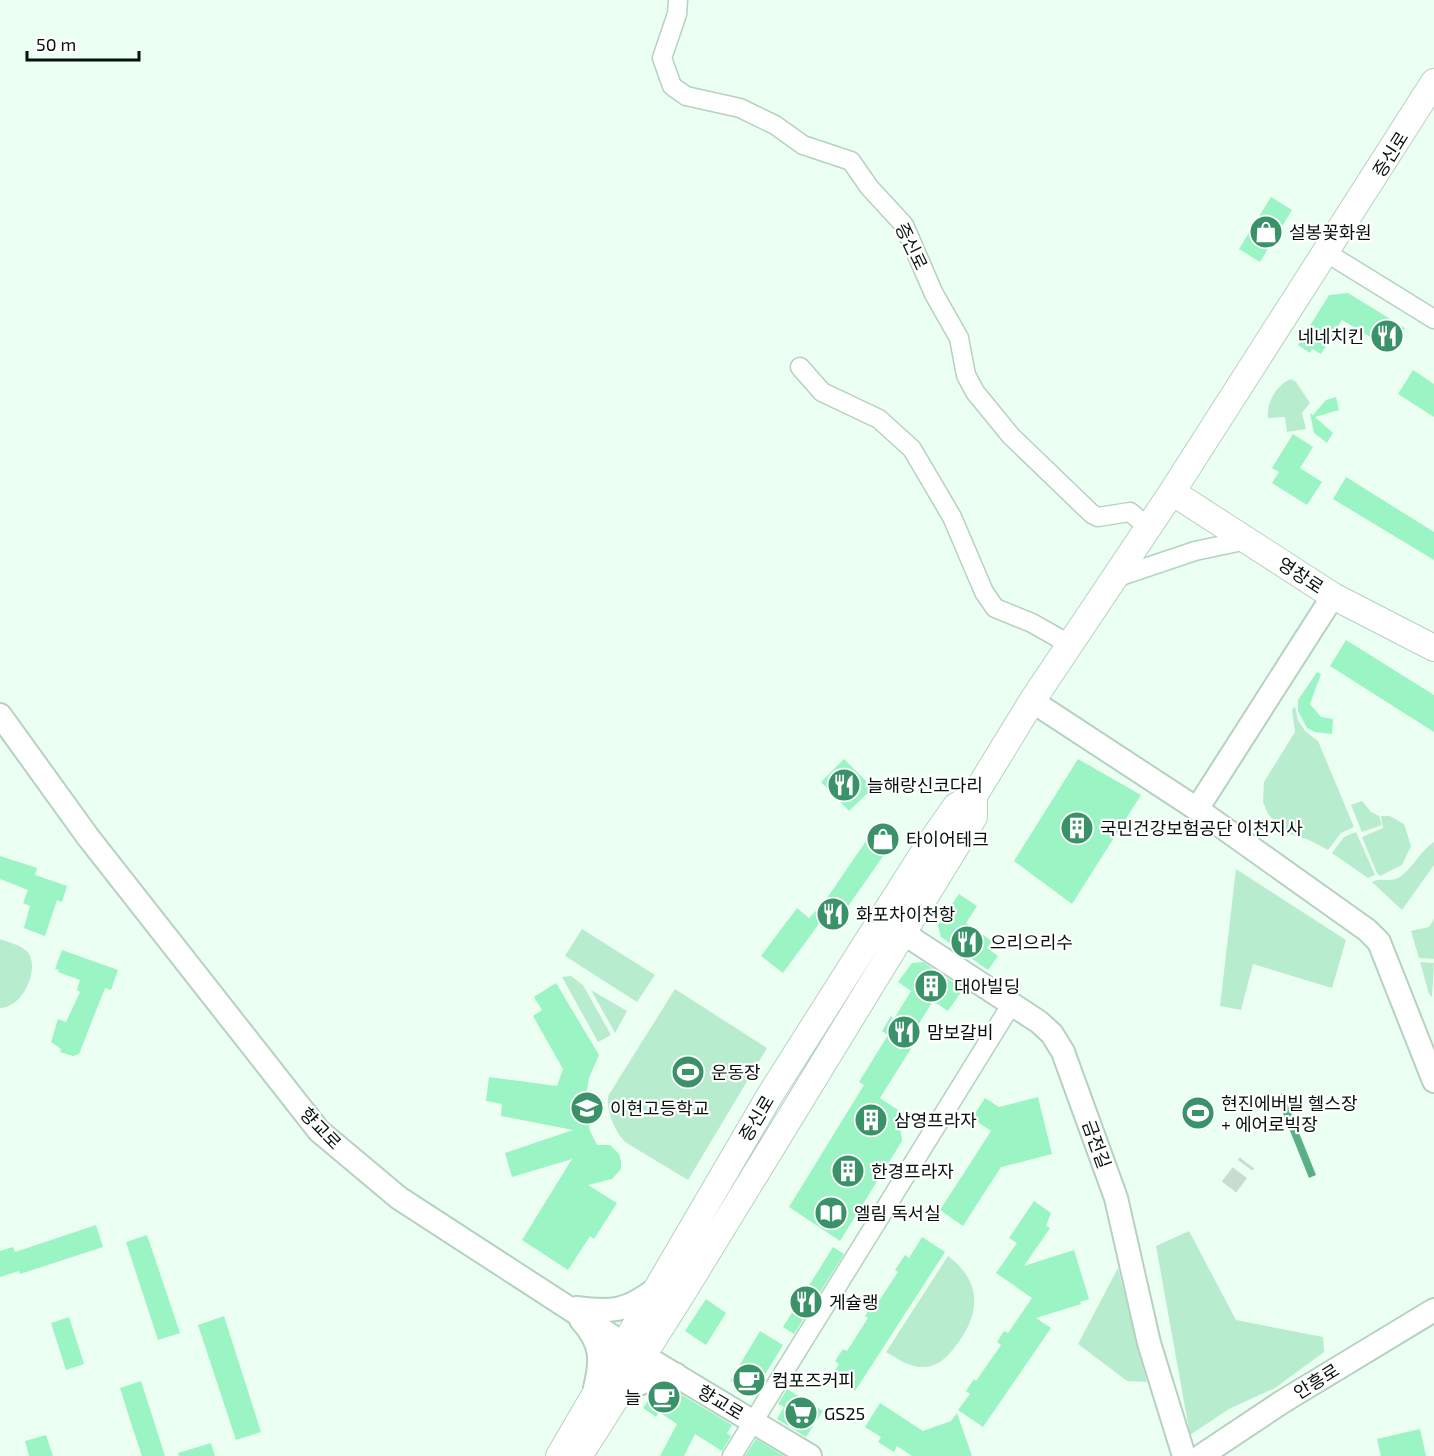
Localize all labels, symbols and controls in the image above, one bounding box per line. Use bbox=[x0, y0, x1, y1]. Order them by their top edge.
scale bar bbox=[27, 24, 140, 62]
text: 50 m bbox=[36, 33, 76, 55]
street label: 증신로 bbox=[1368, 127, 1412, 181]
shop icon: 설봉꽃화원 bbox=[1248, 214, 1284, 250]
street label: 증신로 bbox=[891, 219, 933, 273]
place label: 설봉꽃화원 bbox=[1289, 221, 1372, 243]
restaurant icon: 네네치킨 bbox=[1369, 318, 1405, 354]
place label: 네네치킨 bbox=[1298, 325, 1364, 347]
street label: 영창로 bbox=[1274, 552, 1328, 598]
restaurant icon: 늘해랑신코다리 bbox=[826, 767, 862, 803]
place label: 늘해랑신코다리 bbox=[867, 774, 983, 796]
building icon: 국민건강보험공단 이천지사 bbox=[1059, 810, 1095, 846]
place label: 국민건강보험공단 이천지사 bbox=[1100, 817, 1303, 839]
shop icon: 타이어테크 bbox=[865, 821, 901, 857]
place label: 타이어테크 bbox=[906, 828, 989, 850]
restaurant icon: 화포차이천항 bbox=[815, 896, 851, 932]
place label: 화포차이천항 bbox=[856, 903, 955, 925]
restaurant icon: 으리으리수 bbox=[949, 924, 985, 960]
place label: 으리으리수 bbox=[990, 931, 1073, 953]
building icon: 대아빌딩 bbox=[913, 968, 949, 1004]
place label: 대아빌딩 bbox=[954, 975, 1020, 997]
restaurant icon: 맘보갈비 bbox=[886, 1014, 922, 1050]
place label: 맘보갈비 bbox=[927, 1021, 993, 1043]
sports icon: 운동장 bbox=[670, 1054, 706, 1090]
place label: 운동장 bbox=[711, 1061, 761, 1083]
school or university icon: 이현고등학교 bbox=[569, 1090, 605, 1126]
street label: 증신로 bbox=[734, 1091, 778, 1145]
place label: 현진에버빌 헬스장 + 에어로빅장 bbox=[1221, 1092, 1358, 1135]
sports icon: 현진에버빌 헬스장 + 에어로빅장 bbox=[1180, 1095, 1216, 1131]
place label: 이현고등학교 bbox=[610, 1097, 709, 1119]
street label: 향교로 bbox=[296, 1102, 346, 1154]
building icon: 삼영프라자 bbox=[853, 1102, 889, 1138]
place label: 삼영프라자 bbox=[894, 1109, 977, 1131]
street label: 금전길 bbox=[1078, 1117, 1116, 1171]
building icon: 한경프라자 bbox=[830, 1153, 866, 1189]
place label: 한경프라자 bbox=[871, 1160, 954, 1182]
library icon: 엘림 독서실 bbox=[813, 1195, 849, 1231]
place label: 엘림 독서실 bbox=[854, 1202, 941, 1224]
restaurant icon: 게슐랭 bbox=[788, 1284, 824, 1320]
place label: 게슐랭 bbox=[829, 1291, 879, 1313]
street label: 안흥로 bbox=[1289, 1359, 1343, 1403]
cafe icon: 컴포즈커피 bbox=[731, 1362, 767, 1398]
place label: 컴포즈커피 bbox=[772, 1369, 855, 1391]
cafe icon: 늘 bbox=[646, 1379, 682, 1415]
street label: 향교로 bbox=[694, 1380, 748, 1424]
place label: 늘 bbox=[624, 1386, 641, 1408]
supermarket icon: GS25 bbox=[783, 1395, 819, 1431]
place label: GS25 bbox=[824, 1402, 865, 1424]

